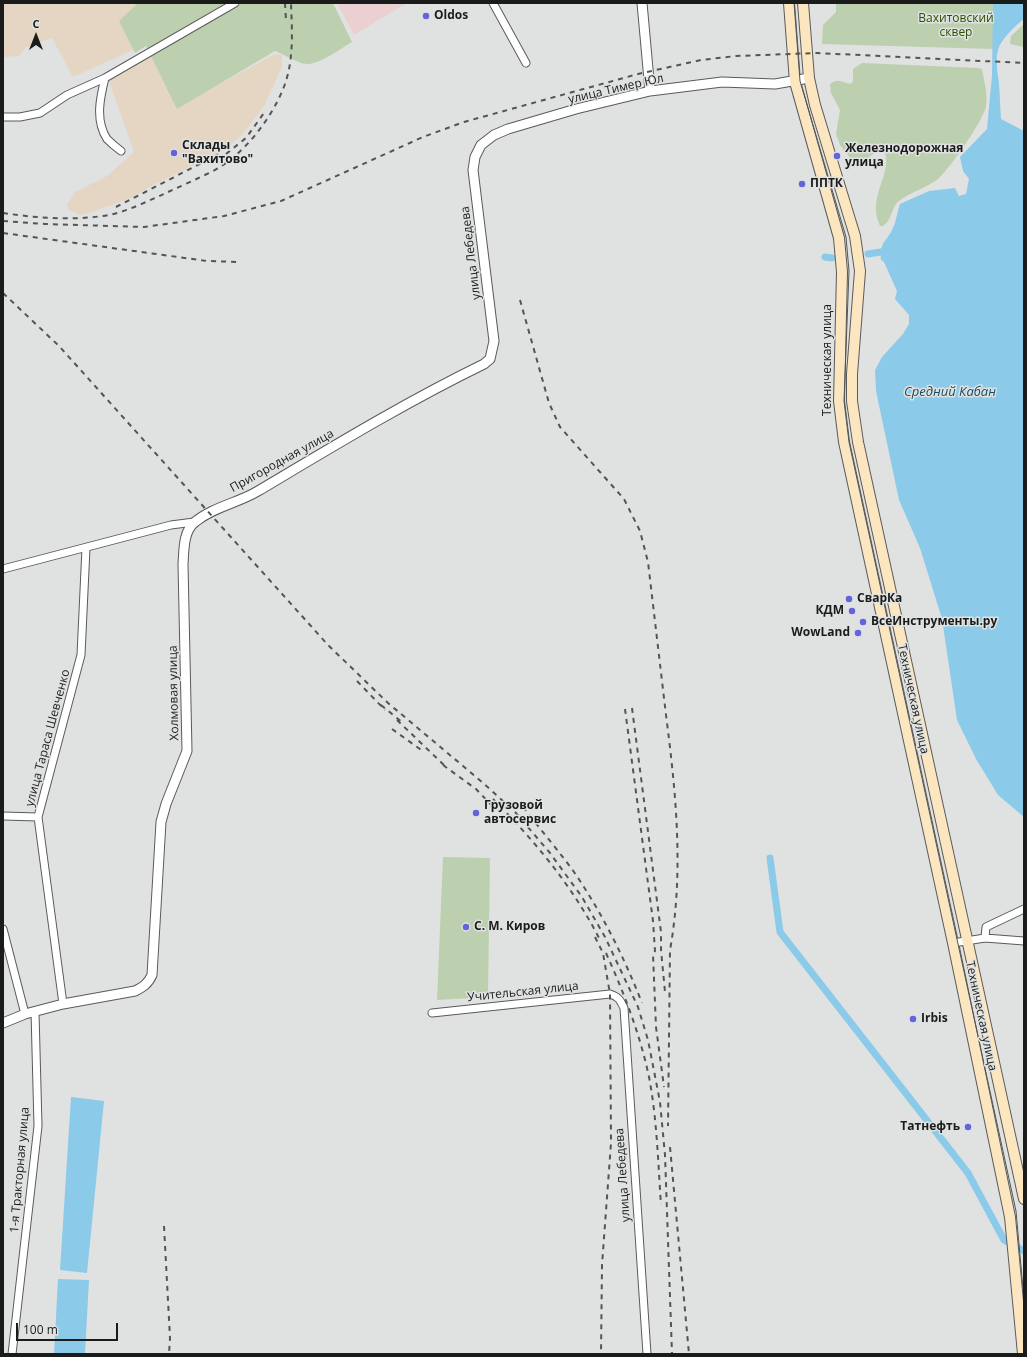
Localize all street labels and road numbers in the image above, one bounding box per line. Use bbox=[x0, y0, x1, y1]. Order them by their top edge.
street label: улица Тимер Юл bbox=[567, 71, 665, 107]
street label: улица Лебедева bbox=[458, 205, 484, 301]
street label: Техническая улица bbox=[821, 304, 835, 416]
street label: Пригородная улица bbox=[228, 427, 336, 495]
street label: Техническая улица bbox=[894, 643, 932, 755]
street label: Холмовая улица bbox=[166, 645, 182, 741]
street label: улица Тараса Шевченко bbox=[23, 668, 73, 808]
street label: Техническая улица bbox=[962, 960, 1000, 1072]
street label: Учительская улица bbox=[467, 979, 579, 1005]
street label: 1-я Тракторная улица bbox=[7, 1107, 33, 1233]
street label: улица Лебедева bbox=[613, 1128, 633, 1222]

